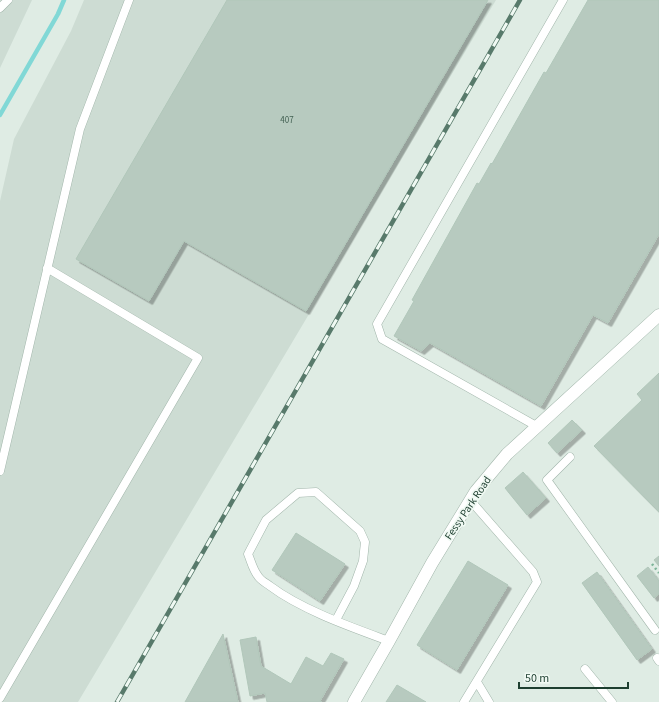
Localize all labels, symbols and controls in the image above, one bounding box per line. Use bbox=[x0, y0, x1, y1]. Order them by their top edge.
house number: 407 bbox=[280, 114, 294, 127]
street label: Fessy Park Road bbox=[441, 473, 495, 543]
scale bar bbox=[519, 664, 628, 690]
text: 50 m bbox=[525, 670, 549, 687]

